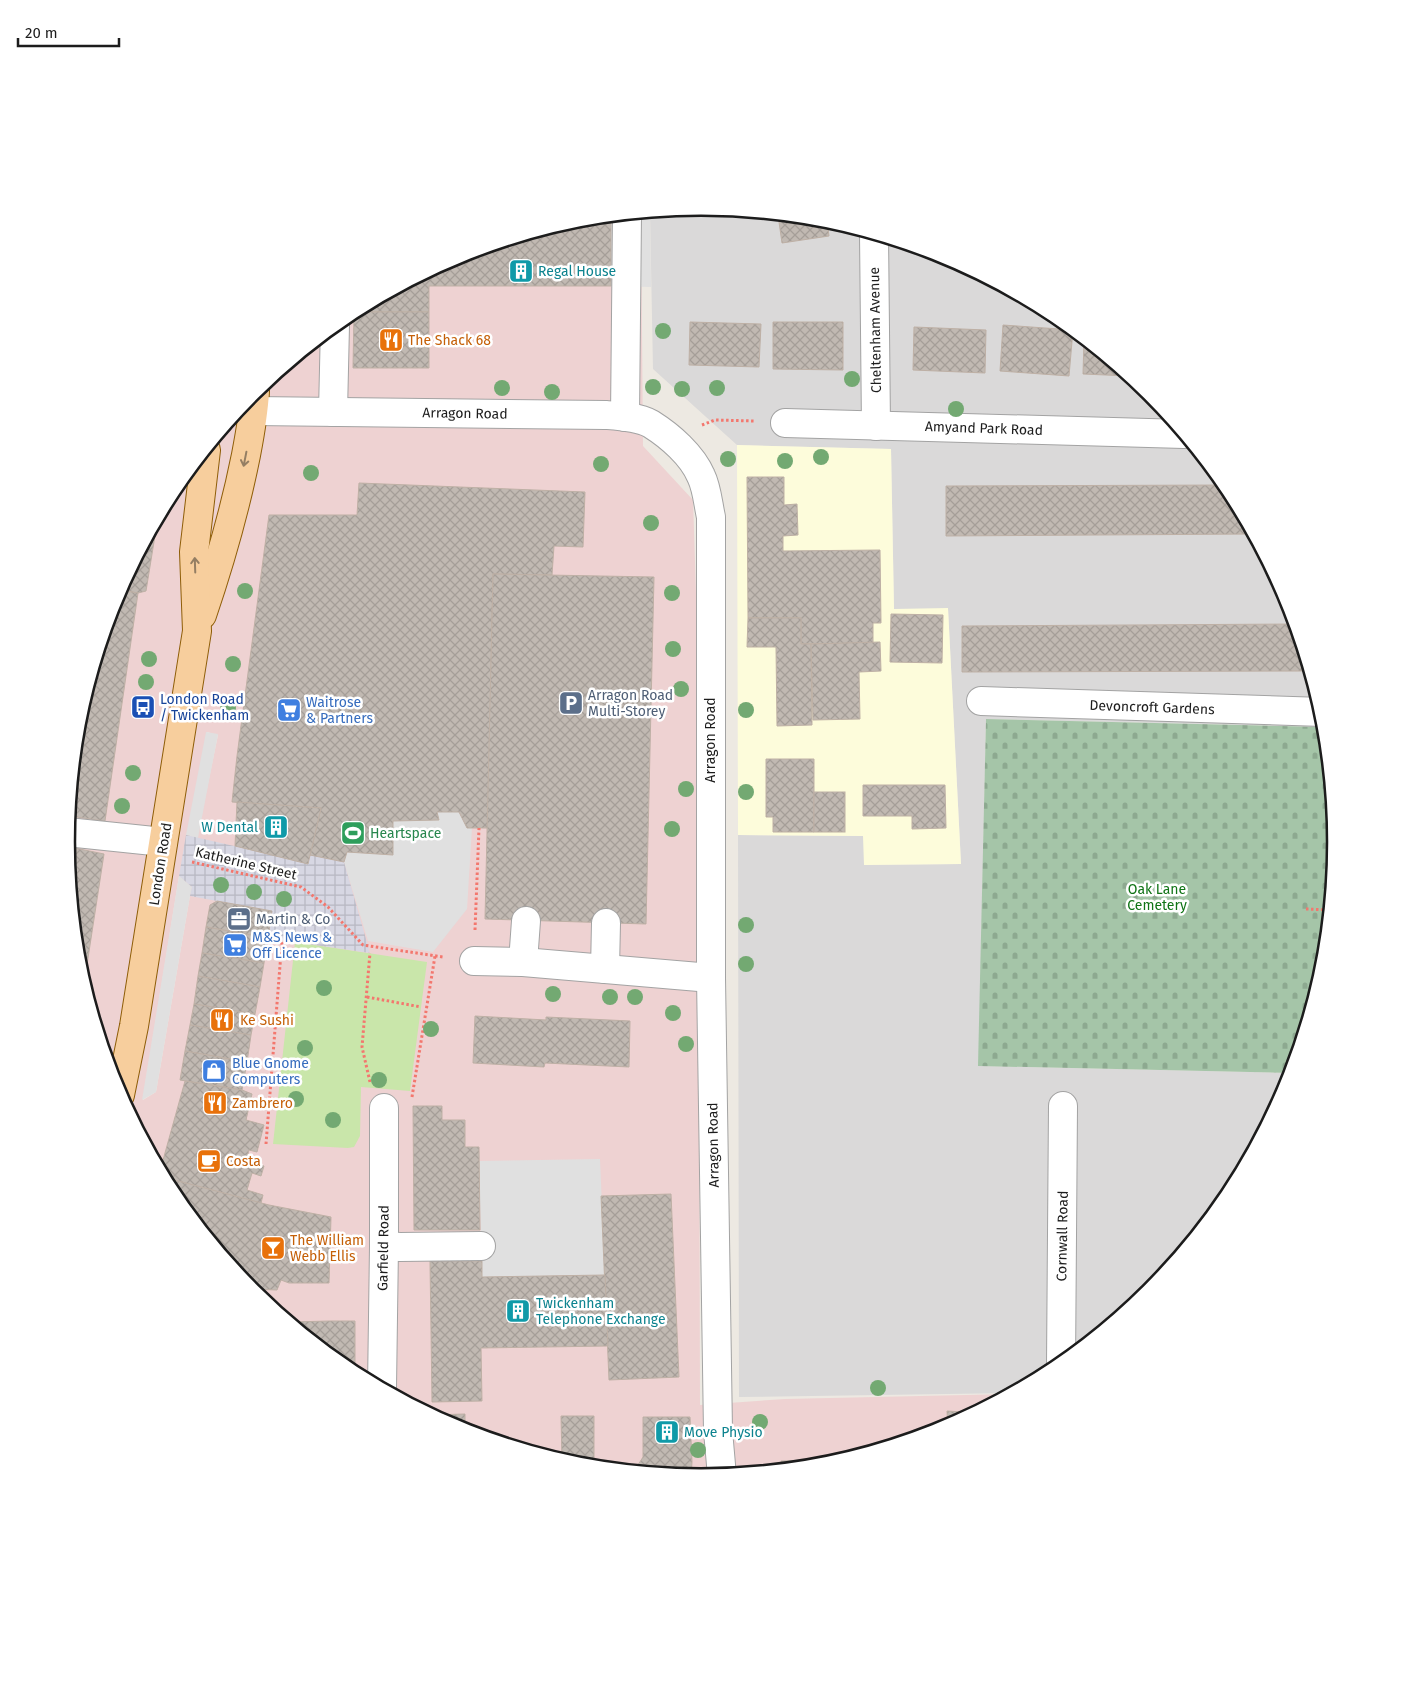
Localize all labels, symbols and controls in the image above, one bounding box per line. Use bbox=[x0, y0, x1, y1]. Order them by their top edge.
scale bar bbox=[18, 15, 119, 47]
text: 20 m bbox=[25, 24, 58, 42]
building icon: Regal House bbox=[508, 258, 534, 284]
place label: Regal House bbox=[538, 263, 616, 280]
street label: Cheltenham Avenue bbox=[866, 267, 885, 393]
restaurant icon: The Shack 68 bbox=[378, 327, 404, 353]
place label: The Shack 68 bbox=[408, 332, 491, 349]
street label: Arragon Road bbox=[422, 404, 508, 423]
street label: Amyand Park Road bbox=[925, 418, 1043, 439]
one-way arrow bbox=[239, 451, 249, 467]
one-way arrow bbox=[190, 557, 199, 573]
place label: Arragon Road Multi-Storey bbox=[588, 687, 673, 720]
parking icon: Arragon Road Multi-Storey bbox=[558, 690, 584, 716]
place label: London Road / Twickenham bbox=[160, 691, 249, 724]
bus stop icon: London Road / Twickenham bbox=[130, 694, 156, 720]
place label: Waitrose & Partners bbox=[306, 694, 373, 727]
supermarket icon: Waitrose & Partners bbox=[276, 697, 302, 723]
street label: Arragon Road bbox=[702, 697, 719, 783]
street label: Devoncroft Gardens bbox=[1089, 697, 1215, 718]
building icon: W Dental bbox=[263, 814, 289, 840]
place label: W Dental bbox=[201, 819, 258, 836]
sports icon: Heartspace bbox=[340, 820, 366, 846]
street label: London Road bbox=[146, 821, 175, 907]
place label: Heartspace bbox=[370, 825, 441, 842]
street label: Katherine Street bbox=[194, 844, 299, 884]
park label: Oak Lane Cemetery bbox=[1127, 881, 1187, 914]
office icon: Martin & Co bbox=[226, 906, 252, 932]
place label: Martin & Co bbox=[256, 911, 330, 928]
place label: M&S News & Off Licence bbox=[252, 929, 332, 962]
supermarket icon: M&S News & Off Licence bbox=[222, 932, 248, 958]
restaurant icon: Ke Sushi bbox=[209, 1007, 235, 1033]
place label: Ke Sushi bbox=[240, 1012, 294, 1029]
place label: Blue Gnome Computers bbox=[232, 1055, 309, 1088]
shop icon: Blue Gnome Computers bbox=[201, 1058, 227, 1084]
restaurant icon: Zambrero bbox=[202, 1090, 228, 1116]
place label: Zambrero bbox=[232, 1095, 293, 1112]
street label: Arragon Road bbox=[704, 1102, 723, 1188]
cafe icon: Costa bbox=[196, 1148, 222, 1174]
place label: Costa bbox=[226, 1153, 261, 1170]
street label: Cornwall Road bbox=[1053, 1190, 1072, 1282]
street label: Garfield Road bbox=[374, 1205, 393, 1291]
place label: The William Webb Ellis bbox=[290, 1232, 364, 1265]
bar icon: The William Webb Ellis bbox=[260, 1235, 286, 1261]
place label: Twickenham Telephone Exchange bbox=[536, 1295, 666, 1328]
building icon: Twickenham Telephone Exchange bbox=[505, 1298, 531, 1324]
building icon: Move Physio bbox=[654, 1419, 680, 1445]
place label: Move Physio bbox=[684, 1424, 763, 1441]

